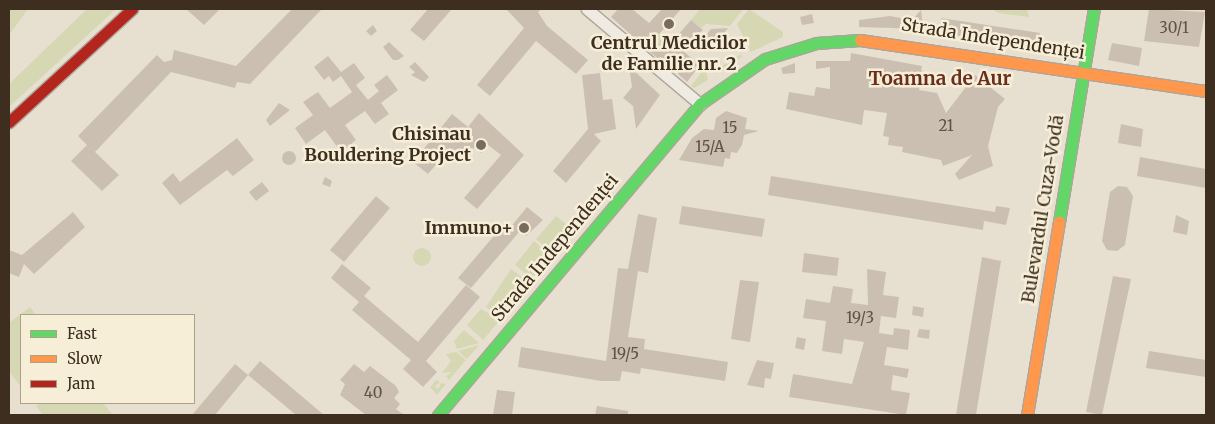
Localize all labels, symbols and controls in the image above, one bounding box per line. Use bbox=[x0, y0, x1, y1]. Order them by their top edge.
street label: Strada Independenței bbox=[900, 14, 1086, 64]
marker: Centrul Medicilor de Familie nr. 2 bbox=[662, 17, 676, 31]
house number: 30/1 bbox=[1159, 19, 1189, 37]
place label: Centrul Medicilor de Familie nr. 2 bbox=[591, 33, 747, 76]
district label: Toamna de Aur bbox=[869, 68, 1011, 90]
street label: Bulevardul Cuza-Vodă bbox=[1017, 113, 1069, 305]
house number: 21 bbox=[938, 117, 954, 135]
house number: 15 bbox=[722, 119, 738, 137]
place label: Chisinau Bouldering Project bbox=[304, 124, 471, 166]
house number: 15/A bbox=[695, 138, 725, 156]
marker: Chisinau Bouldering Project bbox=[475, 139, 487, 151]
street label: Strada Independenței bbox=[487, 170, 623, 326]
place label: Immuno+ bbox=[424, 217, 513, 239]
marker: Immuno+ bbox=[517, 221, 531, 235]
house number: 19/3 bbox=[846, 309, 874, 327]
legend bbox=[20, 314, 195, 404]
text: Fast bbox=[67, 324, 97, 343]
house number: 19/5 bbox=[611, 345, 639, 363]
text: Slow bbox=[67, 349, 102, 368]
text: Jam bbox=[67, 374, 95, 393]
house number: 40 bbox=[364, 384, 382, 402]

